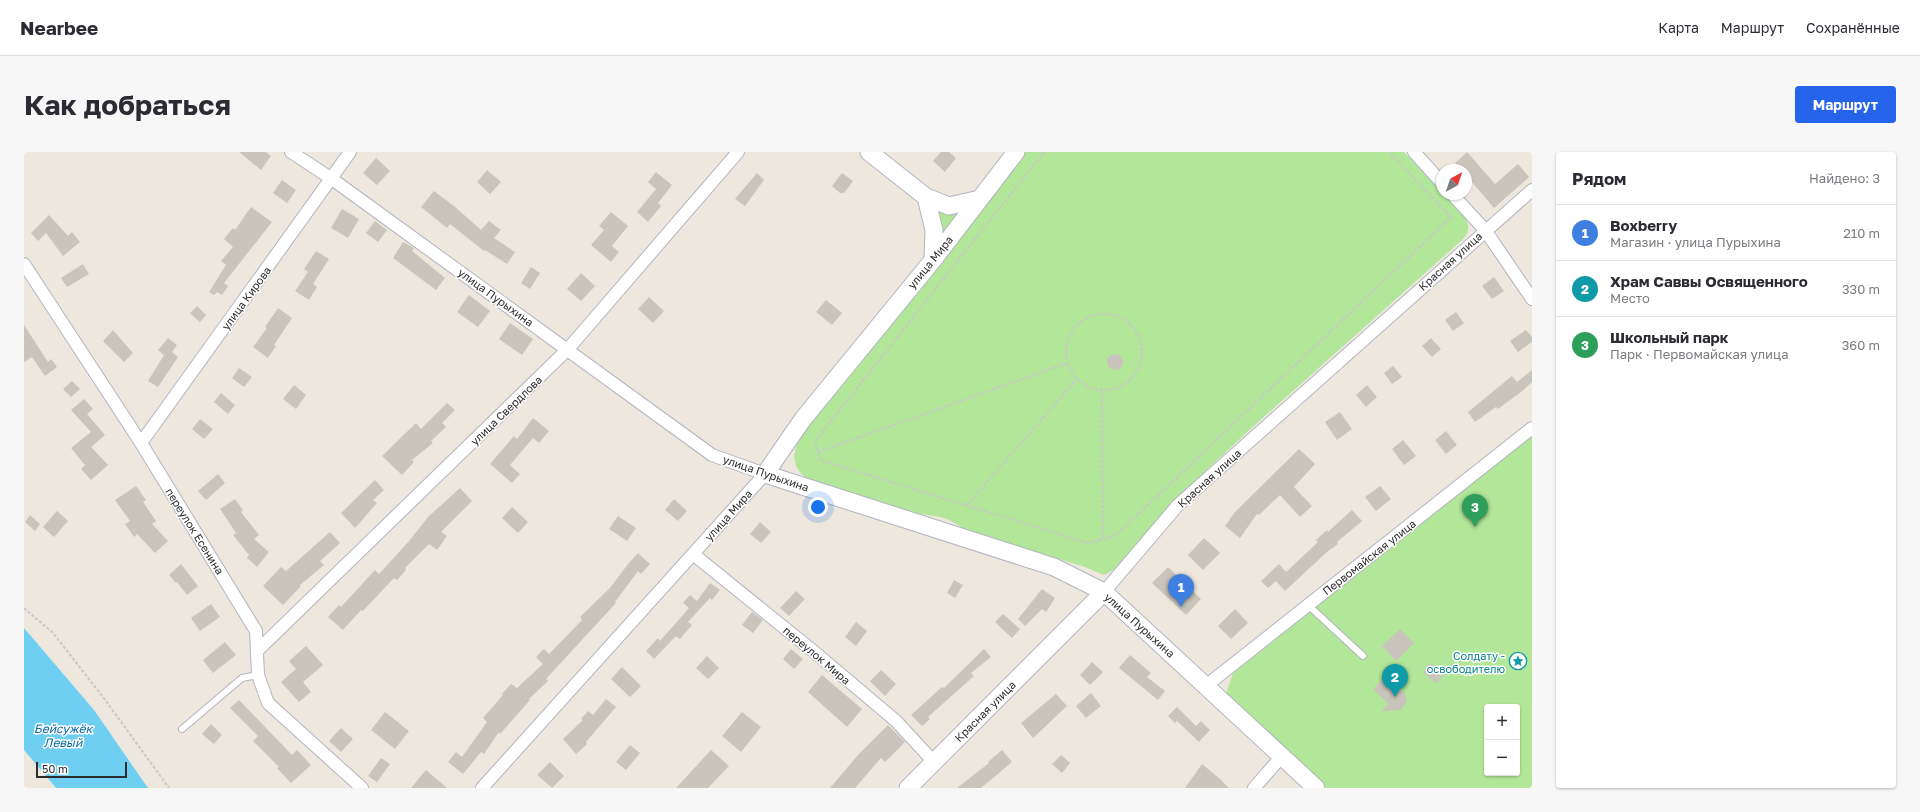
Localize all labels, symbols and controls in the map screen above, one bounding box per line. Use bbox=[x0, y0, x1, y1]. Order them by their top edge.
text: Nearbee bbox=[20, 16, 98, 39]
text: Карта bbox=[1658, 19, 1699, 36]
text: Маршрут bbox=[1721, 19, 1784, 36]
text: Сохранённые bbox=[1806, 19, 1900, 36]
button: Маршрут bbox=[1795, 86, 1896, 123]
text: Как добраться bbox=[24, 88, 231, 121]
north arrow bbox=[1436, 164, 1472, 200]
text: Рядом bbox=[1572, 168, 1626, 189]
text: Найдено: 3 bbox=[1809, 170, 1880, 186]
text: Boxberry bbox=[1610, 216, 1677, 234]
text: 1 bbox=[1582, 225, 1588, 241]
text: 210 m bbox=[1843, 225, 1880, 241]
street label: Красная улица bbox=[1416, 229, 1484, 293]
street label: улица Мира bbox=[905, 233, 955, 291]
text: Магазин · улица Пурыхина bbox=[1610, 234, 1781, 250]
street label: улица Кирова bbox=[219, 264, 273, 332]
street label: улица Пурыхина bbox=[456, 265, 536, 329]
text: Храм Саввы Освященного bbox=[1610, 272, 1808, 290]
text: 2 bbox=[1581, 281, 1589, 297]
text: 330 m bbox=[1842, 281, 1880, 297]
text: Место bbox=[1610, 290, 1650, 306]
text: Школьный парк bbox=[1610, 328, 1729, 346]
text: 3 bbox=[1581, 337, 1589, 353]
text: 360 m bbox=[1842, 337, 1880, 353]
text: Парк · Первомайская улица bbox=[1610, 346, 1789, 362]
street label: улица Свердлова bbox=[468, 373, 544, 447]
street label: Красная улица bbox=[1175, 446, 1243, 510]
street label: улица Пурыхина bbox=[721, 452, 811, 494]
street label: переулок Есенина bbox=[163, 485, 227, 577]
street label: улица Мира bbox=[702, 487, 754, 543]
pin: 3 bbox=[1462, 494, 1488, 527]
your location bbox=[808, 497, 828, 517]
street label: Первомайская улица bbox=[1320, 517, 1418, 597]
pin: 1 bbox=[1168, 574, 1194, 607]
street label: улица Пурыхина bbox=[1102, 590, 1178, 660]
street label: переулок Мира bbox=[781, 623, 853, 687]
place label: Солдату - освободителю bbox=[1427, 649, 1505, 675]
place icon: Солдату - освободителю bbox=[1508, 651, 1528, 671]
pin: 2 bbox=[1382, 664, 1408, 697]
street label: Красная улица bbox=[952, 678, 1018, 744]
map controls bbox=[1484, 704, 1520, 776]
button: + bbox=[1484, 704, 1520, 740]
water label: Бейсужёк Левый bbox=[34, 721, 94, 750]
button: − bbox=[1484, 740, 1520, 776]
scale bar bbox=[36, 760, 127, 779]
text: 50 m bbox=[42, 762, 68, 775]

